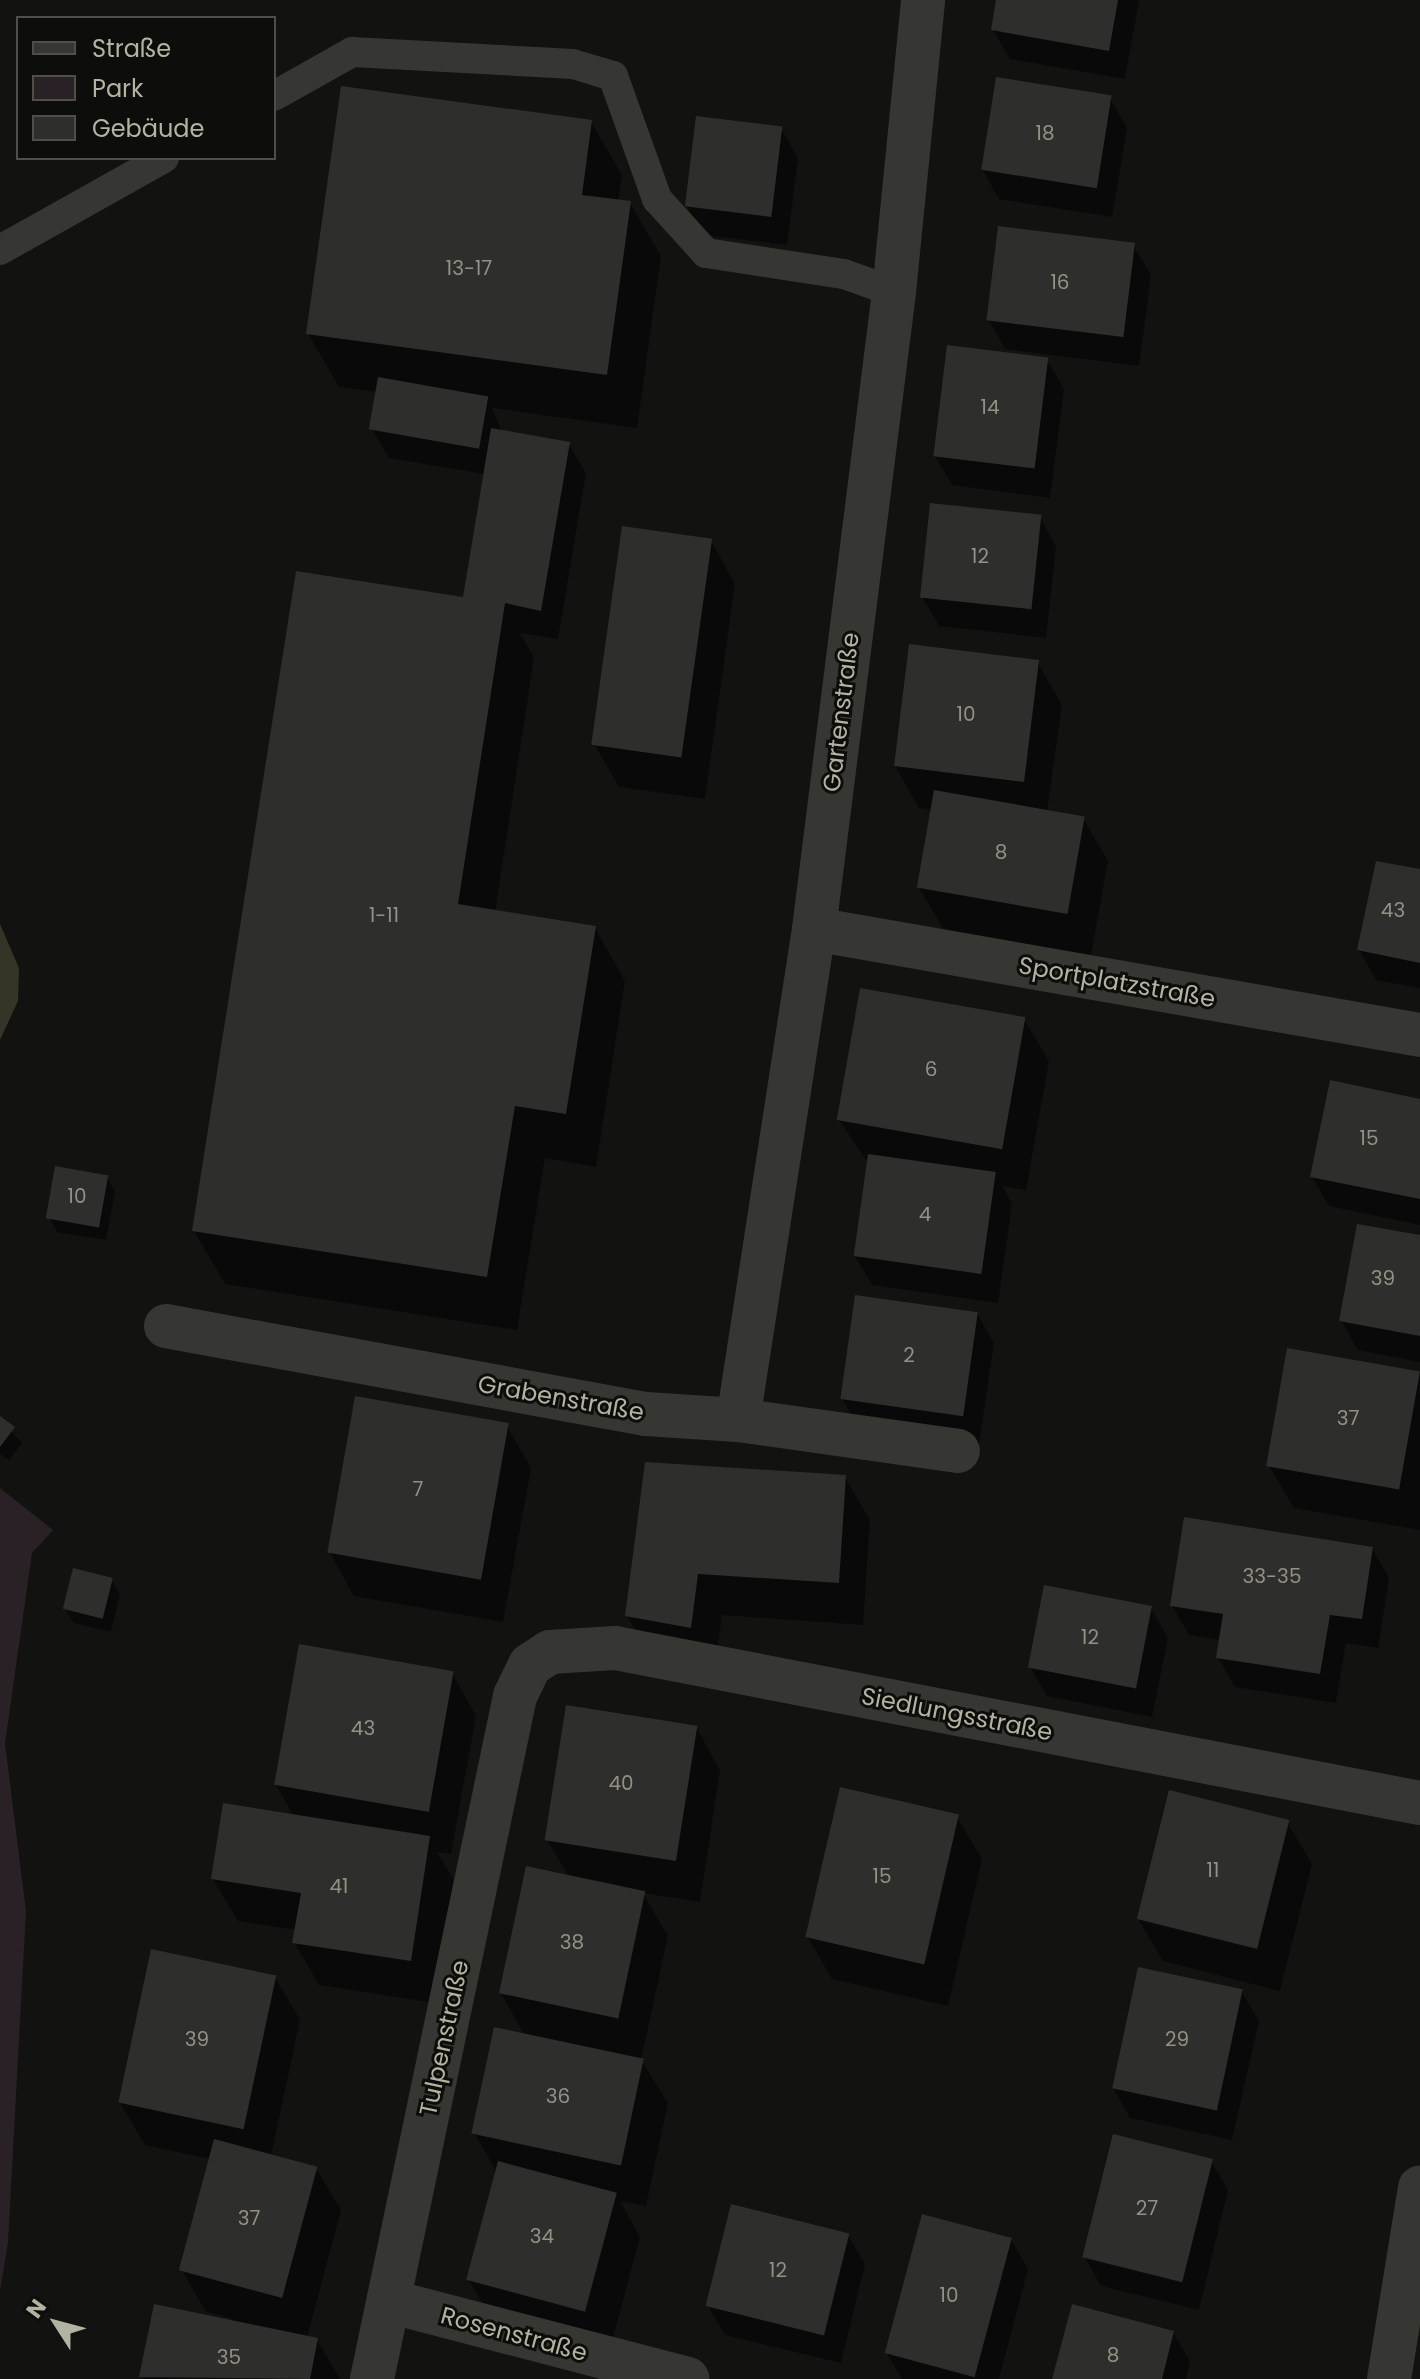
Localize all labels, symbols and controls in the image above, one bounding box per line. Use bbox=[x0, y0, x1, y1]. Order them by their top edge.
legend bbox=[16, 16, 276, 160]
text: Straße bbox=[92, 32, 171, 65]
text: Park bbox=[92, 72, 143, 105]
text: Gebäude bbox=[92, 112, 204, 145]
house number: 18 bbox=[1035, 121, 1055, 145]
house number: 13-17 bbox=[446, 256, 492, 280]
house number: 16 bbox=[1050, 270, 1070, 294]
house number: 14 bbox=[981, 395, 999, 419]
house number: 12 bbox=[971, 544, 989, 568]
street label: Gartenstraße bbox=[817, 631, 865, 793]
house number: 10 bbox=[957, 702, 975, 726]
house number: 8 bbox=[995, 840, 1007, 864]
house number: 43 bbox=[1381, 898, 1405, 922]
house number: 1-11 bbox=[369, 903, 399, 927]
street label: Sportplatzstraße bbox=[1016, 951, 1218, 1013]
house number: 6 bbox=[925, 1057, 937, 1081]
house number: 15 bbox=[1360, 1126, 1378, 1150]
house number: 10 bbox=[68, 1184, 86, 1208]
house number: 4 bbox=[919, 1202, 931, 1226]
house number: 39 bbox=[1371, 1266, 1395, 1290]
house number: 2 bbox=[903, 1343, 915, 1367]
street label: Grabenstraße bbox=[476, 1369, 646, 1427]
house number: 37 bbox=[1337, 1406, 1359, 1430]
house number: 7 bbox=[413, 1477, 423, 1501]
house number: 33-35 bbox=[1243, 1564, 1301, 1588]
house number: 12 bbox=[1081, 1625, 1099, 1649]
street label: Siedlungsstraße bbox=[859, 1681, 1055, 1747]
house number: 43 bbox=[351, 1716, 375, 1740]
house number: 40 bbox=[608, 1771, 634, 1795]
house number: 11 bbox=[1207, 1858, 1219, 1882]
house number: 15 bbox=[873, 1864, 891, 1888]
house number: 41 bbox=[330, 1874, 348, 1898]
house number: 38 bbox=[560, 1930, 584, 1954]
street label: Tulpenstraße bbox=[413, 1958, 475, 2118]
house number: 39 bbox=[185, 2027, 209, 2051]
house number: 29 bbox=[1165, 2027, 1189, 2051]
house number: 36 bbox=[546, 2084, 570, 2108]
house number: 27 bbox=[1136, 2196, 1158, 2220]
house number: 37 bbox=[238, 2206, 260, 2230]
house number: 34 bbox=[530, 2224, 554, 2248]
house number: 12 bbox=[769, 2258, 787, 2282]
north arrow bbox=[16, 2283, 96, 2363]
house number: 10 bbox=[940, 2283, 958, 2307]
text: N bbox=[19, 2293, 54, 2324]
street label: Rosenstraße bbox=[438, 2301, 590, 2367]
house number: 8 bbox=[1107, 2343, 1119, 2367]
house number: 35 bbox=[217, 2345, 241, 2369]

